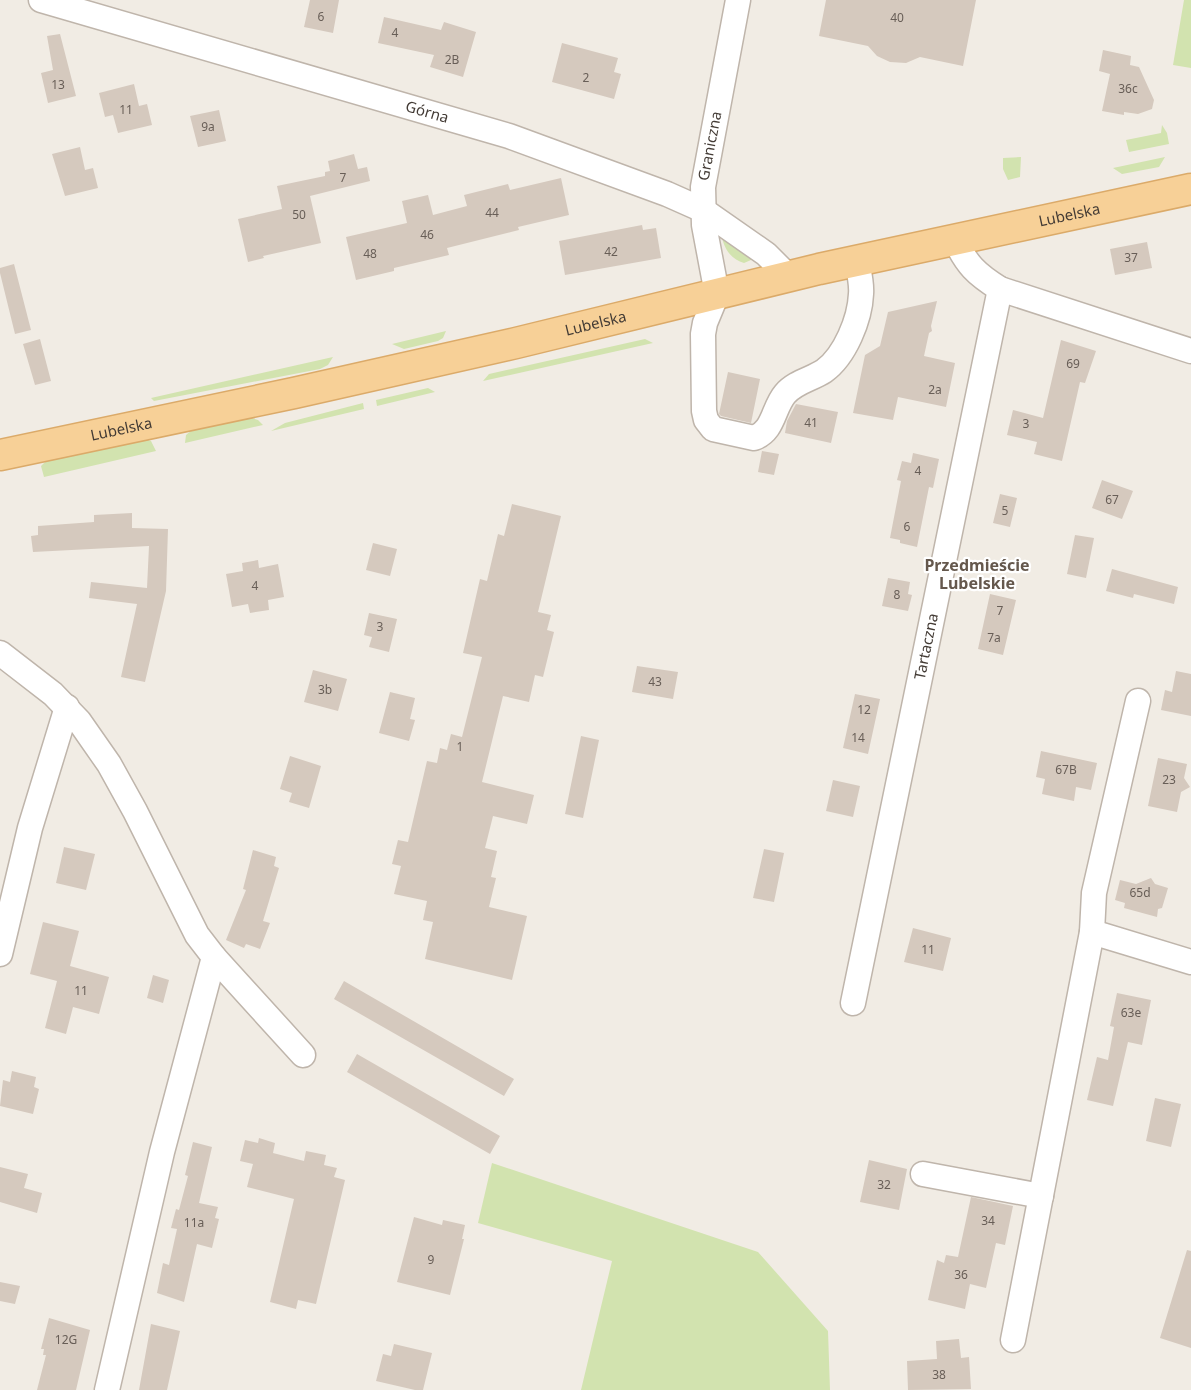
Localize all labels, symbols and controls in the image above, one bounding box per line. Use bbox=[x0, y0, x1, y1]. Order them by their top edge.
house number: 6 bbox=[318, 8, 325, 25]
house number: 40 bbox=[890, 9, 904, 26]
house number: 4 bbox=[392, 24, 399, 41]
house number: 2B bbox=[445, 51, 460, 68]
house number: 2 bbox=[583, 69, 590, 86]
house number: 13 bbox=[51, 76, 65, 93]
house number: 36c bbox=[1118, 80, 1138, 97]
street label: Górna bbox=[403, 95, 451, 127]
house number: 11 bbox=[119, 101, 133, 118]
street label: Graniczna bbox=[692, 109, 726, 182]
house number: 9a bbox=[201, 118, 215, 135]
house number: 7 bbox=[340, 169, 347, 186]
street label: Lubelska bbox=[1037, 198, 1102, 231]
house number: 44 bbox=[485, 204, 499, 221]
house number: 50 bbox=[292, 206, 306, 223]
house number: 46 bbox=[420, 226, 434, 243]
house number: 42 bbox=[604, 243, 618, 260]
house number: 48 bbox=[363, 245, 377, 262]
house number: 37 bbox=[1124, 249, 1138, 266]
street label: Lubelska bbox=[563, 305, 628, 340]
house number: 69 bbox=[1066, 355, 1080, 372]
house number: 2a bbox=[928, 381, 942, 398]
street label: Lubelska bbox=[89, 412, 154, 445]
house number: 41 bbox=[804, 414, 818, 431]
house number: 3 bbox=[1023, 415, 1030, 432]
house number: 4 bbox=[915, 462, 922, 479]
house number: 67 bbox=[1105, 491, 1119, 508]
house number: 5 bbox=[1002, 502, 1009, 519]
house number: 6 bbox=[904, 518, 911, 535]
district label: Przedmieście Lubelskie bbox=[924, 554, 1030, 594]
house number: 4 bbox=[252, 577, 259, 594]
house number: 8 bbox=[894, 586, 901, 603]
house number: 7 bbox=[997, 602, 1004, 619]
street label: Tartaczna bbox=[909, 611, 942, 681]
house number: 3 bbox=[377, 618, 384, 635]
house number: 7a bbox=[987, 629, 1001, 646]
house number: 43 bbox=[648, 673, 662, 690]
house number: 3b bbox=[318, 681, 332, 698]
house number: 12 bbox=[857, 701, 871, 718]
house number: 14 bbox=[851, 729, 865, 746]
house number: 1 bbox=[457, 738, 463, 755]
house number: 67B bbox=[1055, 761, 1077, 778]
house number: 23 bbox=[1162, 771, 1176, 788]
house number: 65d bbox=[1129, 884, 1151, 901]
house number: 11 bbox=[921, 941, 935, 958]
house number: 11 bbox=[74, 982, 88, 999]
house number: 63e bbox=[1121, 1004, 1141, 1021]
house number: 32 bbox=[877, 1176, 891, 1193]
house number: 34 bbox=[981, 1212, 995, 1229]
house number: 11a bbox=[184, 1214, 204, 1231]
house number: 9 bbox=[428, 1251, 435, 1268]
house number: 36 bbox=[954, 1266, 968, 1283]
house number: 12G bbox=[55, 1331, 77, 1348]
house number: 38 bbox=[932, 1366, 946, 1383]

